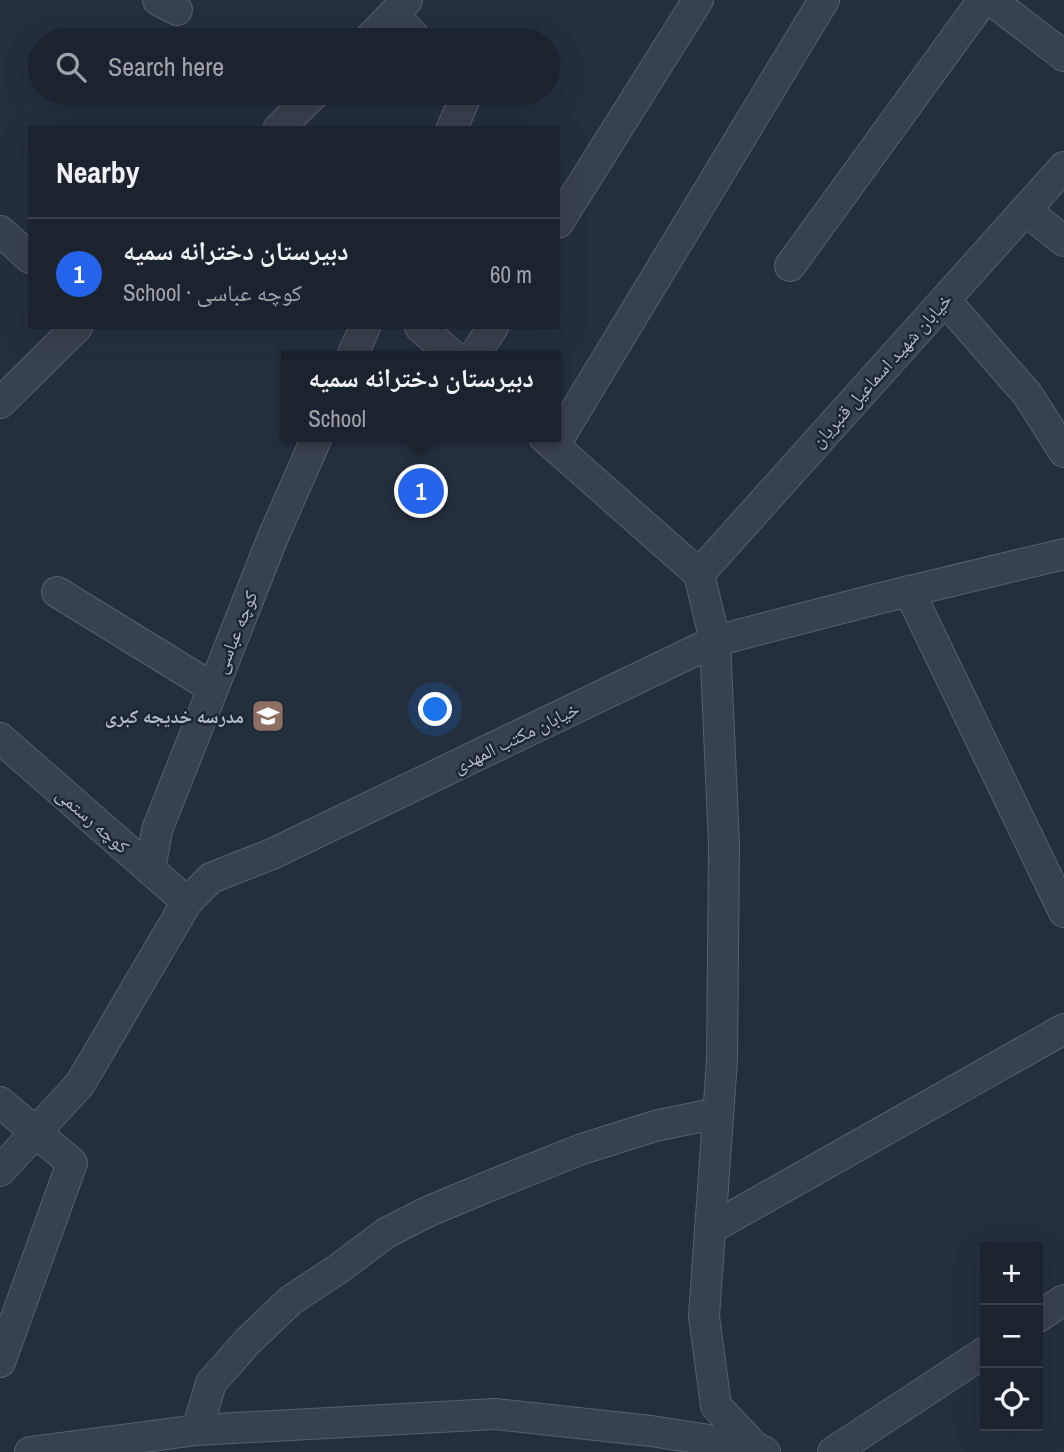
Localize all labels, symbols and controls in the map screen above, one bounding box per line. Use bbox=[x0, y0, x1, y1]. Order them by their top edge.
search box bbox=[28, 28, 560, 105]
icon: search bbox=[52, 48, 90, 86]
text: Search here bbox=[108, 49, 224, 84]
text: Nearby bbox=[56, 152, 139, 192]
text: دبیرستان دخترانه سمیه bbox=[123, 233, 349, 268]
text: 1 bbox=[74, 259, 84, 290]
text: 60 m bbox=[490, 259, 532, 290]
text: School · کوچه عباسی bbox=[123, 277, 302, 308]
street label: خیابان شهید اسماعیل قنبریان bbox=[804, 287, 958, 453]
popup bbox=[281, 351, 561, 442]
text: دبیرستان دخترانه سمیه bbox=[308, 360, 534, 395]
text: School bbox=[308, 403, 366, 434]
pin: 1 bbox=[398, 465, 444, 517]
street label: کوچه عباسی bbox=[207, 587, 263, 677]
your location bbox=[418, 692, 452, 726]
street label: خیابان مکتب المهدی bbox=[448, 695, 584, 779]
school or university icon: مدرسه خدیجه کبری bbox=[249, 697, 287, 735]
place label: مدرسه خدیجه کبری bbox=[105, 703, 244, 729]
street label: کوچه رستمی bbox=[51, 781, 135, 859]
map controls bbox=[980, 1242, 1043, 1431]
button: + bbox=[980, 1242, 1043, 1305]
button: − bbox=[980, 1305, 1043, 1368]
button: locate bbox=[980, 1368, 1043, 1431]

